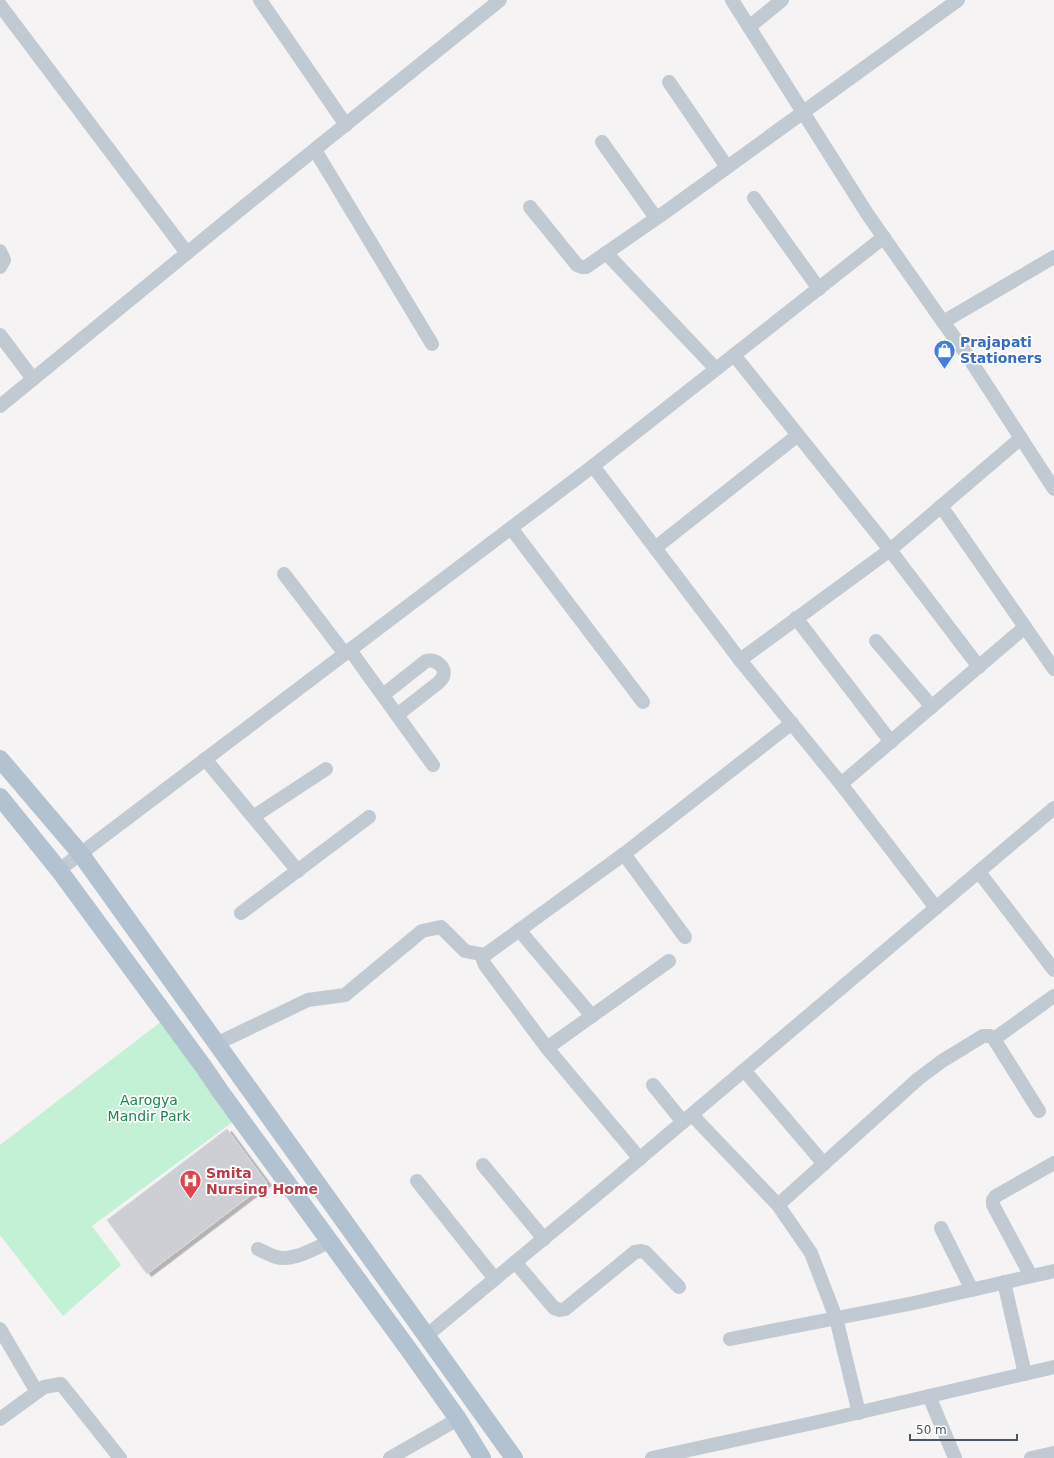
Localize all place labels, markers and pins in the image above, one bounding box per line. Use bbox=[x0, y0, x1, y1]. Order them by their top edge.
place label: Prajapati Stationers bbox=[960, 334, 1042, 366]
shop icon: Prajapati Stationers bbox=[932, 337, 958, 370]
place label: Smita Nursing Home bbox=[206, 1165, 318, 1197]
hospital icon: Smita Nursing Home bbox=[177, 1168, 203, 1201]

